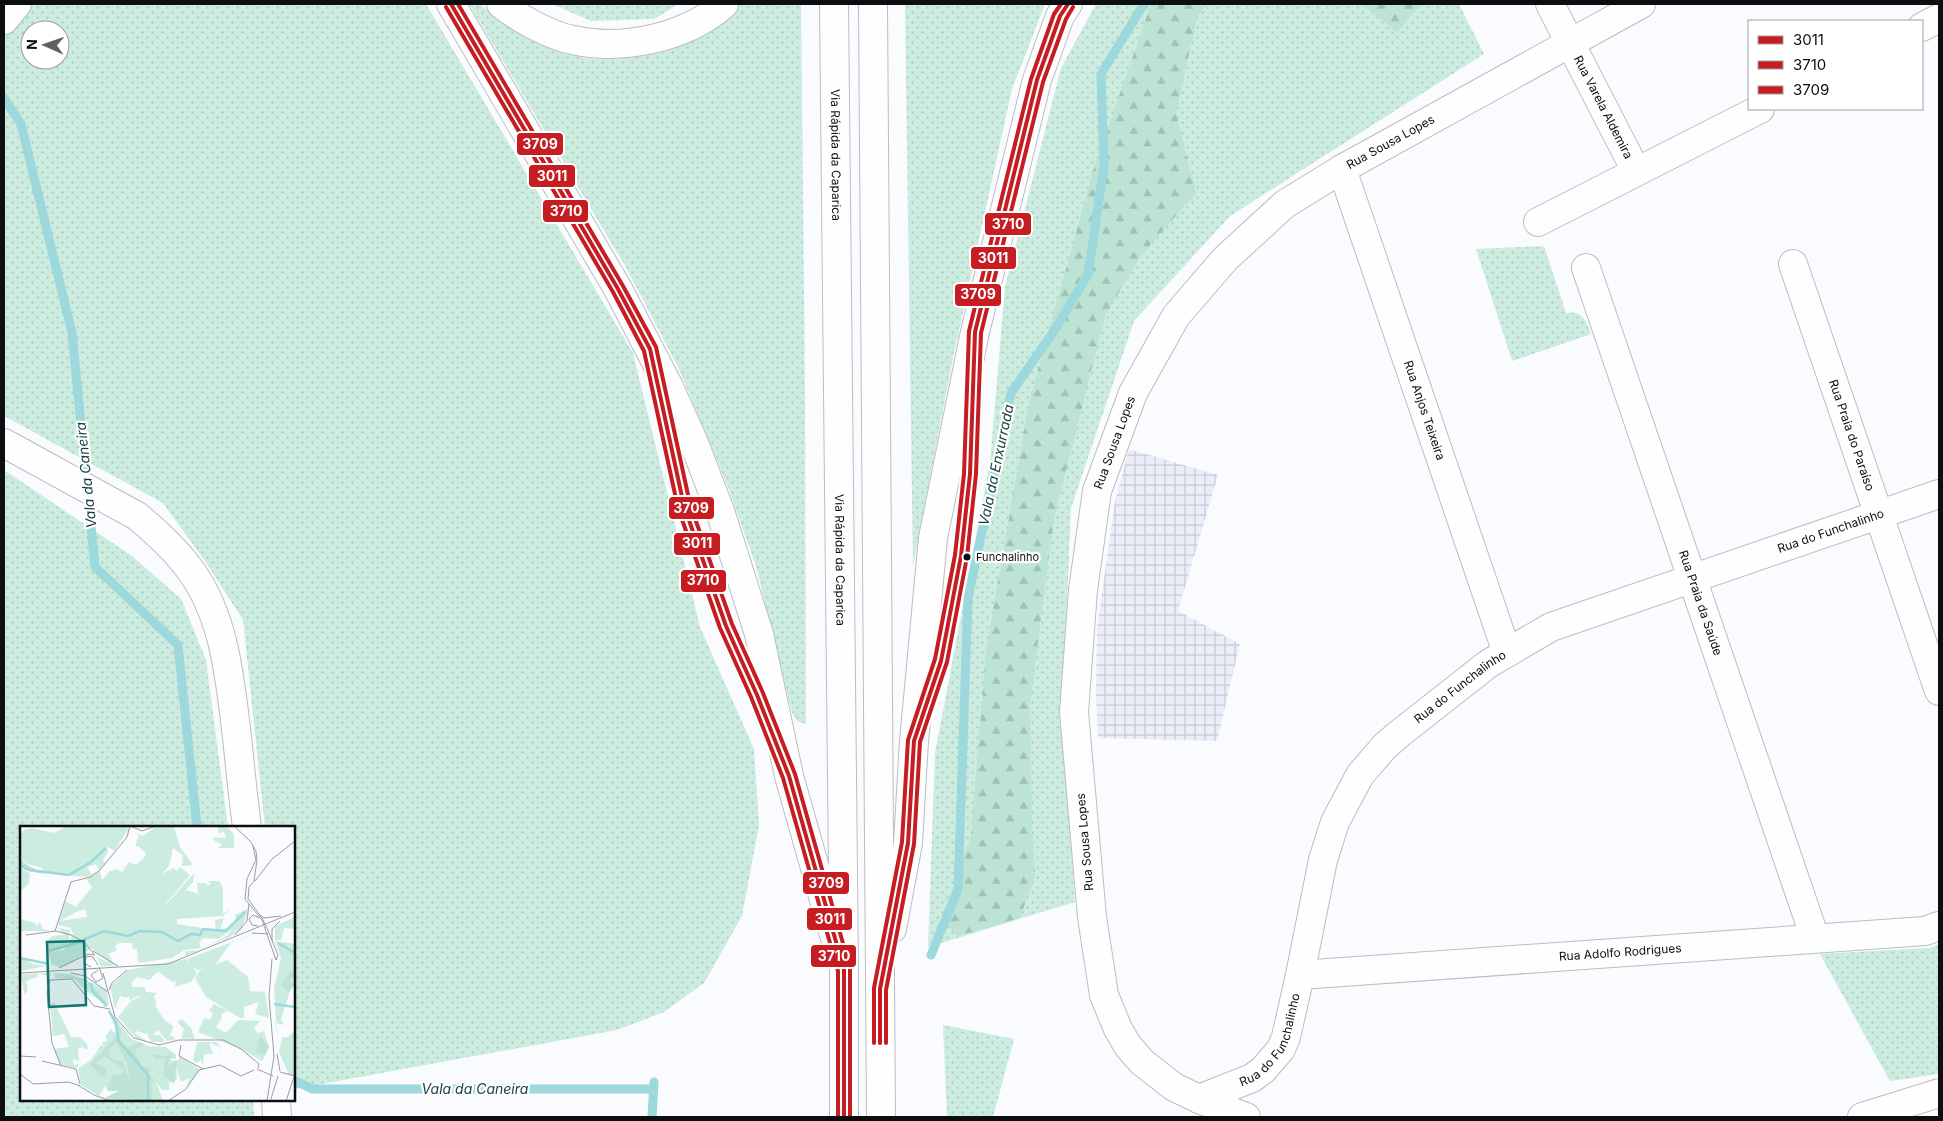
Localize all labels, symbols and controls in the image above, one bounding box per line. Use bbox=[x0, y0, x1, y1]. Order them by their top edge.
north arrow bbox=[20, 20, 70, 70]
legend bbox=[1748, 20, 1923, 110]
text: 3011 bbox=[1793, 30, 1824, 49]
text: N bbox=[23, 39, 40, 50]
street label: Rua Varela Aldemira bbox=[1571, 53, 1636, 161]
text: 3710 bbox=[1793, 55, 1826, 74]
text: 3709 bbox=[1793, 80, 1829, 99]
street label: Via Rápida da Caparica bbox=[828, 89, 844, 221]
street label: Rua Sousa Lopes bbox=[1344, 111, 1437, 172]
line badge: 3709 bbox=[516, 132, 564, 156]
text: 3709 bbox=[522, 135, 558, 152]
line badge: 3011 bbox=[528, 164, 576, 188]
text: 3011 bbox=[537, 167, 567, 184]
line badge: 3710 bbox=[542, 199, 589, 223]
text: 3710 bbox=[550, 202, 582, 219]
line badge: 3710 bbox=[984, 212, 1032, 236]
text: 3710 bbox=[992, 215, 1024, 232]
line badge: 3011 bbox=[970, 246, 1017, 270]
text: 3011 bbox=[978, 249, 1008, 266]
line badge: 3709 bbox=[954, 283, 1002, 307]
text: 3709 bbox=[960, 285, 996, 302]
street label: Rua Anjos Teixeira bbox=[1401, 358, 1449, 462]
street label: Rua Praia do Paraíso bbox=[1826, 377, 1878, 493]
street label: Rua Sousa Lopes bbox=[1090, 394, 1138, 491]
water label: Vala da Enxurrada bbox=[974, 402, 1017, 527]
water label: Vala da Caneira bbox=[71, 421, 100, 529]
street label: Via Rápida da Caparica bbox=[832, 494, 848, 626]
line badge: 3709 bbox=[668, 496, 715, 520]
text: 3709 bbox=[673, 499, 709, 516]
street label: Rua do Funchalinho bbox=[1775, 505, 1886, 556]
line badge: 3011 bbox=[673, 532, 721, 556]
text: 3011 bbox=[682, 534, 712, 551]
street label: Rua Praia da Saúde bbox=[1676, 548, 1726, 657]
place label: Funchalinho bbox=[976, 550, 1039, 564]
marker: Funchalinho bbox=[962, 552, 972, 562]
line badge: 3710 bbox=[680, 569, 727, 593]
text: 3710 bbox=[687, 571, 719, 588]
street label: Rua do Funchalinho bbox=[1411, 647, 1509, 726]
street label: Rua Sousa Lopes bbox=[1073, 793, 1096, 892]
inset map bbox=[20, 826, 295, 1101]
line badge: 3709 bbox=[802, 871, 850, 895]
text: 3709 bbox=[808, 874, 844, 891]
line badge: 3011 bbox=[806, 907, 853, 931]
text: 3011 bbox=[815, 910, 845, 927]
street label: Rua Adolfo Rodrigues bbox=[1558, 940, 1682, 964]
line badge: 3710 bbox=[810, 944, 857, 968]
text: 3710 bbox=[818, 947, 850, 964]
street label: Rua do Funchalinho bbox=[1237, 992, 1303, 1089]
water label: Vala da Caneira bbox=[422, 1080, 529, 1097]

